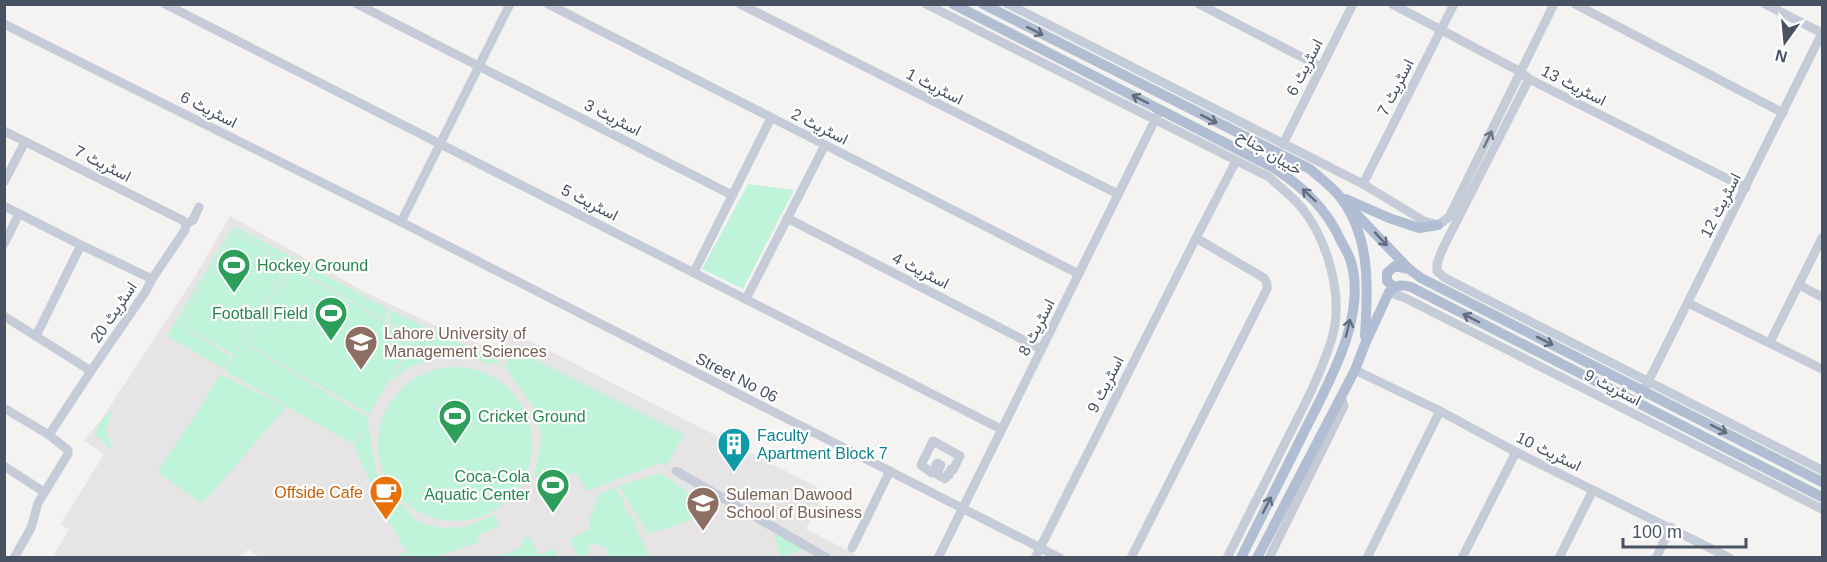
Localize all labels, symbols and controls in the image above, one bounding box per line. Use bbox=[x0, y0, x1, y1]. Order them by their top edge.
north arrow bbox=[1755, 12, 1815, 72]
one-way arrow bbox=[1026, 25, 1043, 37]
street label: اسٹریٹ 6 bbox=[1283, 36, 1328, 99]
text: N bbox=[1773, 46, 1789, 66]
street label: اسٹریٹ 7 bbox=[1374, 56, 1419, 119]
street label: اسٹریٹ 13 bbox=[1538, 62, 1609, 111]
street label: اسٹریٹ 1 bbox=[903, 65, 966, 110]
street label: اسٹریٹ 6 bbox=[177, 88, 240, 133]
one-way arrow bbox=[1131, 92, 1149, 104]
street label: اسٹریٹ 3 bbox=[581, 96, 644, 141]
street label: اسٹریٹ 2 bbox=[788, 105, 851, 150]
one-way arrow bbox=[1200, 113, 1218, 125]
street label: خیبان جناح bbox=[1233, 126, 1305, 181]
one-way arrow bbox=[1482, 131, 1494, 149]
street label: اسٹریٹ 7 bbox=[71, 142, 134, 187]
street label: اسٹریٹ 12 bbox=[1697, 170, 1746, 241]
street label: اسٹریٹ 5 bbox=[558, 181, 621, 226]
one-way arrow bbox=[1301, 187, 1316, 202]
one-way arrow bbox=[1373, 231, 1388, 246]
sports icon: Hockey Ground bbox=[216, 247, 252, 294]
street label: اسٹریٹ 4 bbox=[889, 249, 952, 294]
place label: Hockey Ground bbox=[257, 257, 368, 274]
street label: اسٹریٹ 20 bbox=[87, 279, 142, 347]
sports icon: Football Field bbox=[313, 295, 349, 342]
street label: اسٹریٹ 8 bbox=[1015, 296, 1060, 359]
place label: Football Field bbox=[212, 305, 308, 322]
one-way arrow bbox=[1463, 312, 1480, 324]
one-way arrow bbox=[1343, 319, 1355, 338]
school or university icon: Lahore University of Management Sciences bbox=[343, 324, 379, 371]
place label: Lahore University of Management Sciences bbox=[384, 325, 547, 360]
one-way arrow bbox=[1535, 335, 1553, 347]
street label: Street No 06 bbox=[693, 349, 781, 405]
street label: اسٹریٹ 9 bbox=[1084, 353, 1129, 416]
street label: اسٹریٹ 9 bbox=[1581, 366, 1644, 411]
sports icon: Cricket Ground bbox=[437, 398, 473, 445]
place label: Cricket Ground bbox=[478, 408, 586, 425]
one-way arrow bbox=[1709, 424, 1727, 435]
building icon: Faculty Apartment Block 7 bbox=[716, 426, 752, 473]
place label: Faculty Apartment Block 7 bbox=[757, 427, 888, 462]
street label: اسٹریٹ 10 bbox=[1513, 428, 1584, 476]
sports icon: Coca-Cola Aquatic Center bbox=[535, 467, 571, 514]
place label: Coca-Cola Aquatic Center bbox=[424, 468, 531, 503]
cafe icon: Offside Cafe bbox=[368, 474, 404, 521]
place label: Offside Cafe bbox=[274, 484, 363, 501]
school or university icon: Suleman Dawood School of Business bbox=[685, 485, 721, 532]
place label: Suleman Dawood School of Business bbox=[726, 486, 862, 521]
one-way arrow bbox=[1262, 497, 1274, 515]
scale bar bbox=[1623, 511, 1746, 549]
text: 100 m bbox=[1632, 522, 1682, 542]

